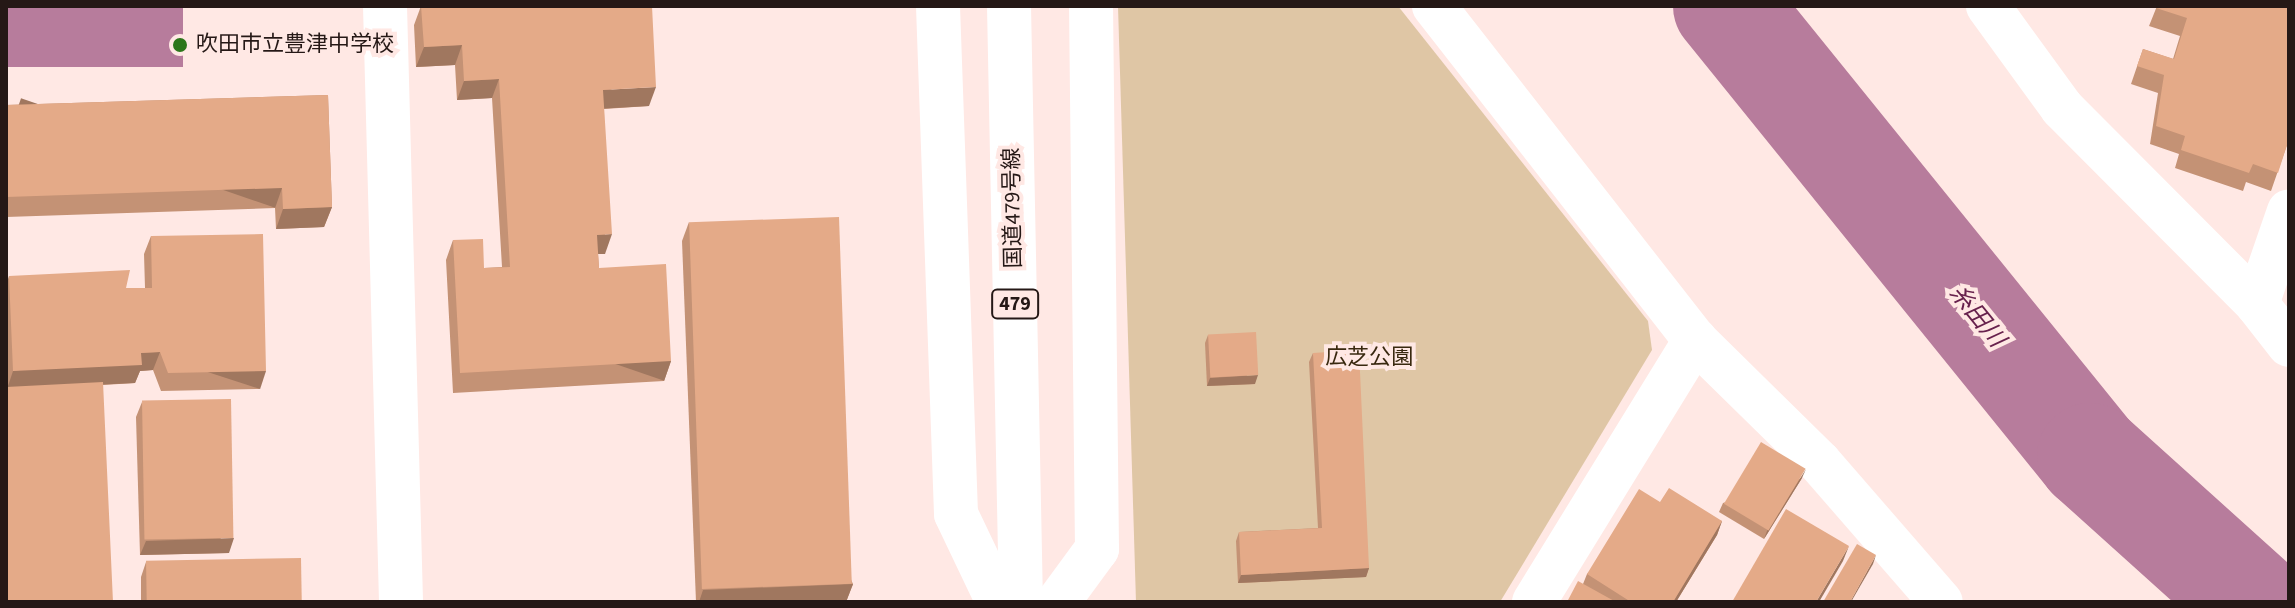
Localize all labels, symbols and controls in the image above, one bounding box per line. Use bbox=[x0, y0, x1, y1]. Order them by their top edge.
place label: 吹田市立豊津中学校 bbox=[196, 32, 394, 58]
marker: 吹田市立豊津中学校 bbox=[171, 36, 189, 54]
street label: 国道479号線 bbox=[999, 147, 1027, 269]
water label: 糸田川 bbox=[1943, 279, 2011, 353]
road number: 479 bbox=[991, 288, 1039, 320]
park label: 広芝公園 bbox=[1325, 345, 1413, 371]

